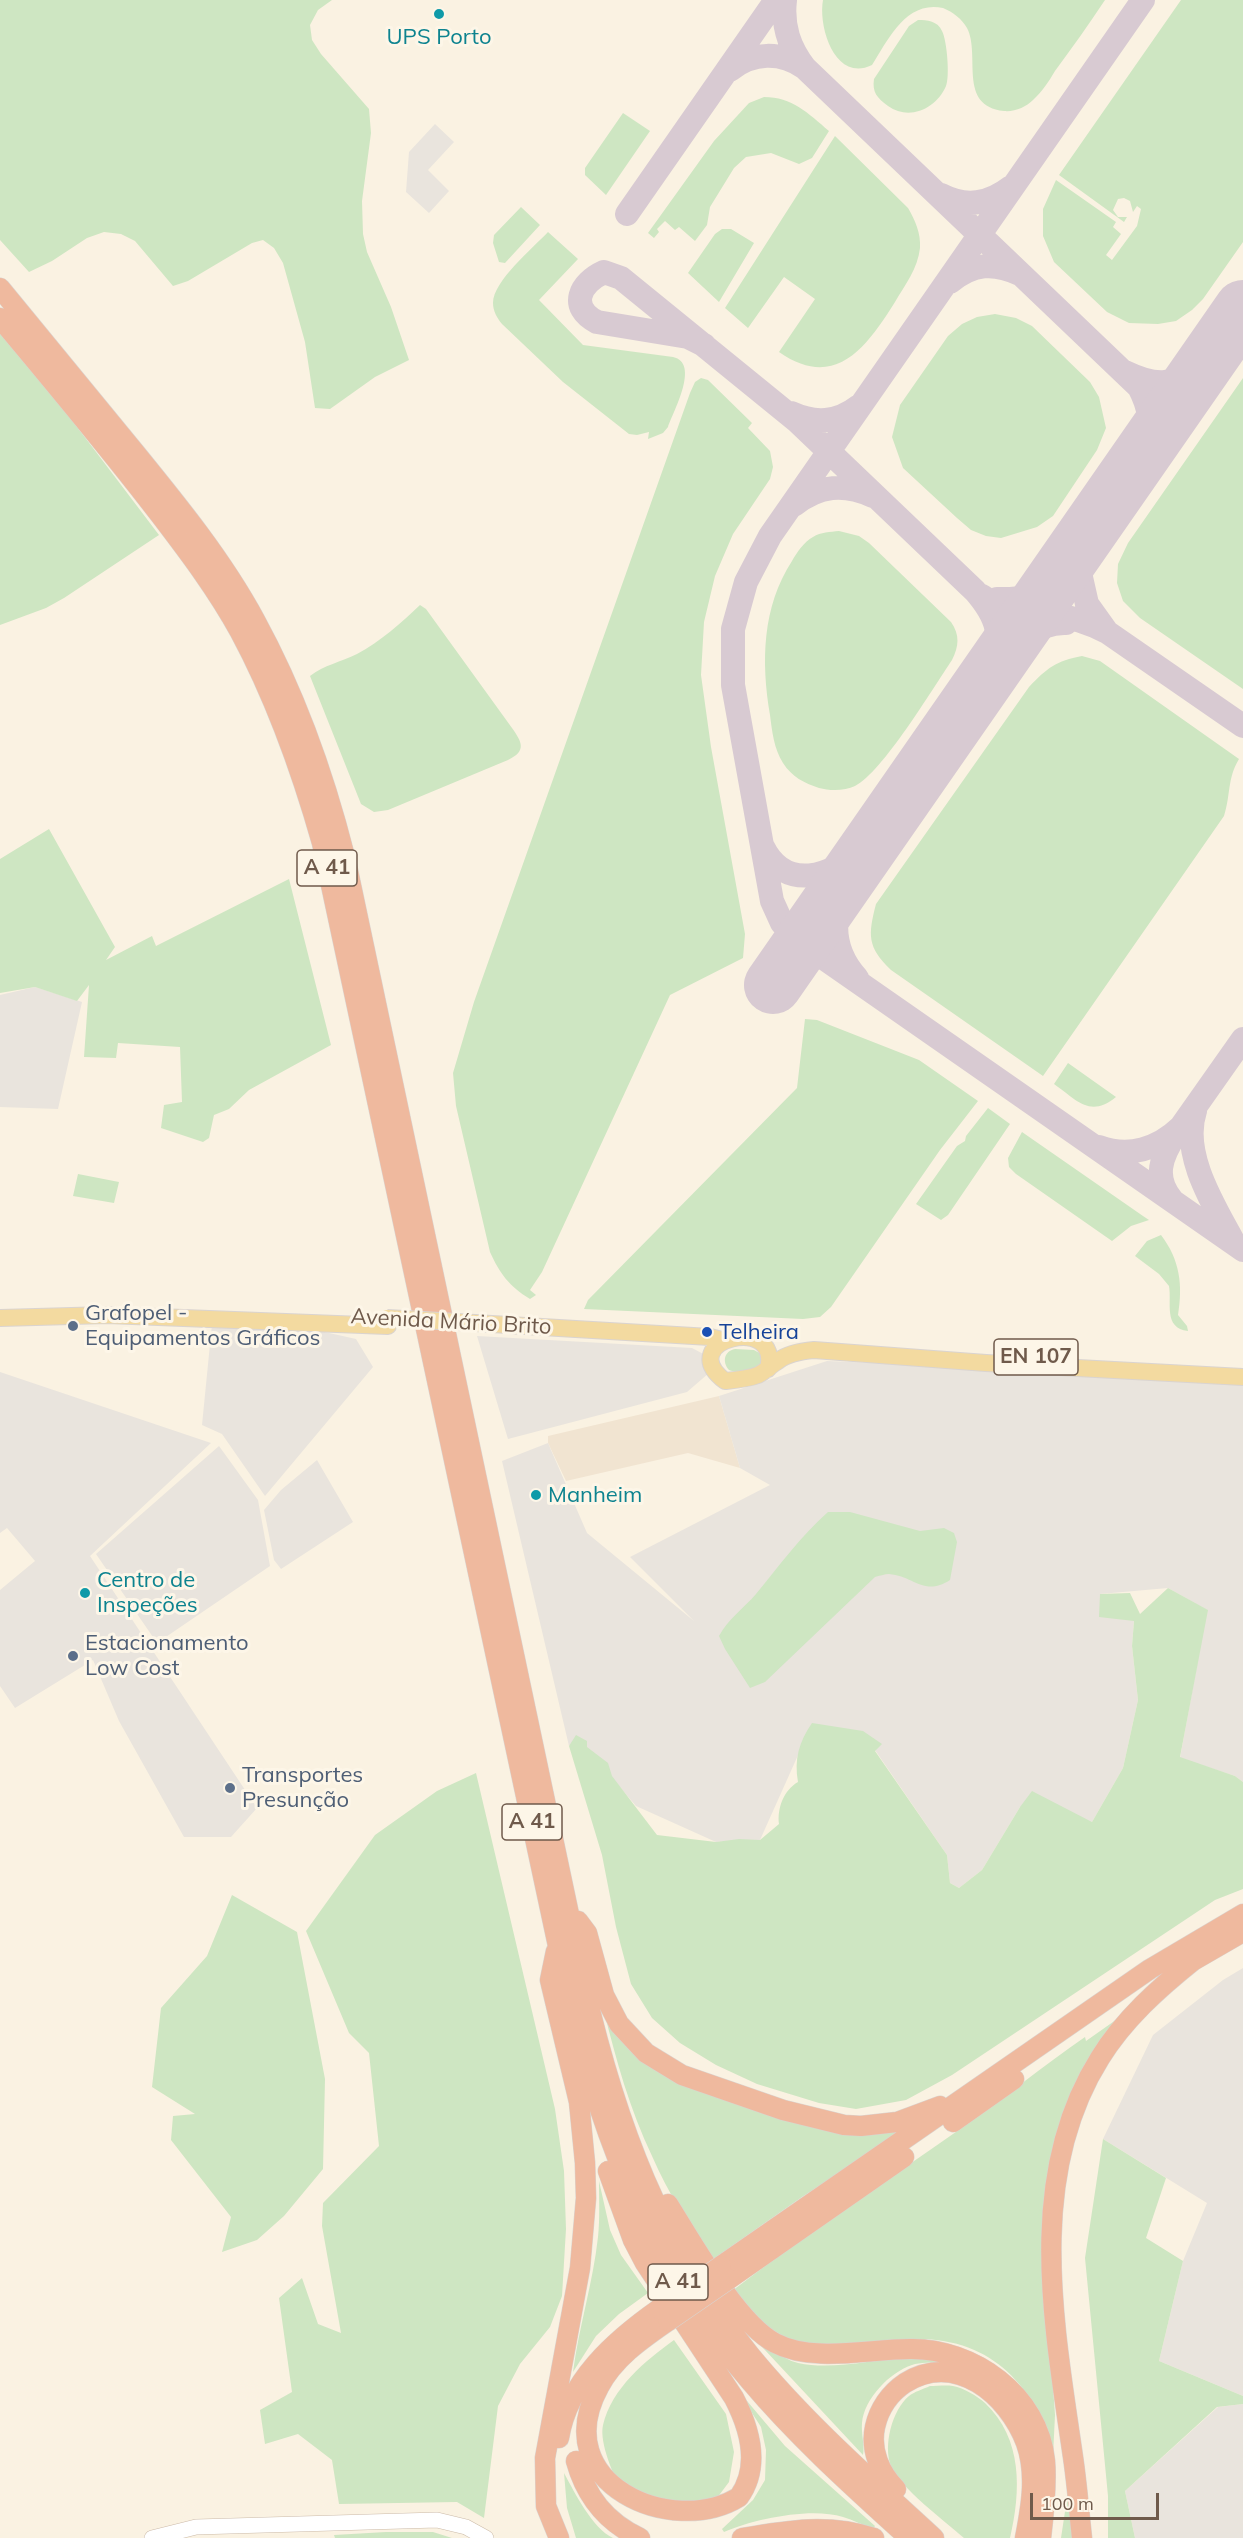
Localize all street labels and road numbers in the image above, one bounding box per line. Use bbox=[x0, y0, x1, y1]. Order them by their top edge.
road number: A 41 bbox=[297, 850, 357, 886]
street label: Avenida Mário Brito bbox=[350, 1304, 552, 1340]
road number: EN 107 bbox=[994, 1339, 1078, 1375]
road number: A 41 bbox=[502, 1804, 562, 1840]
road number: A 41 bbox=[648, 2264, 708, 2300]

